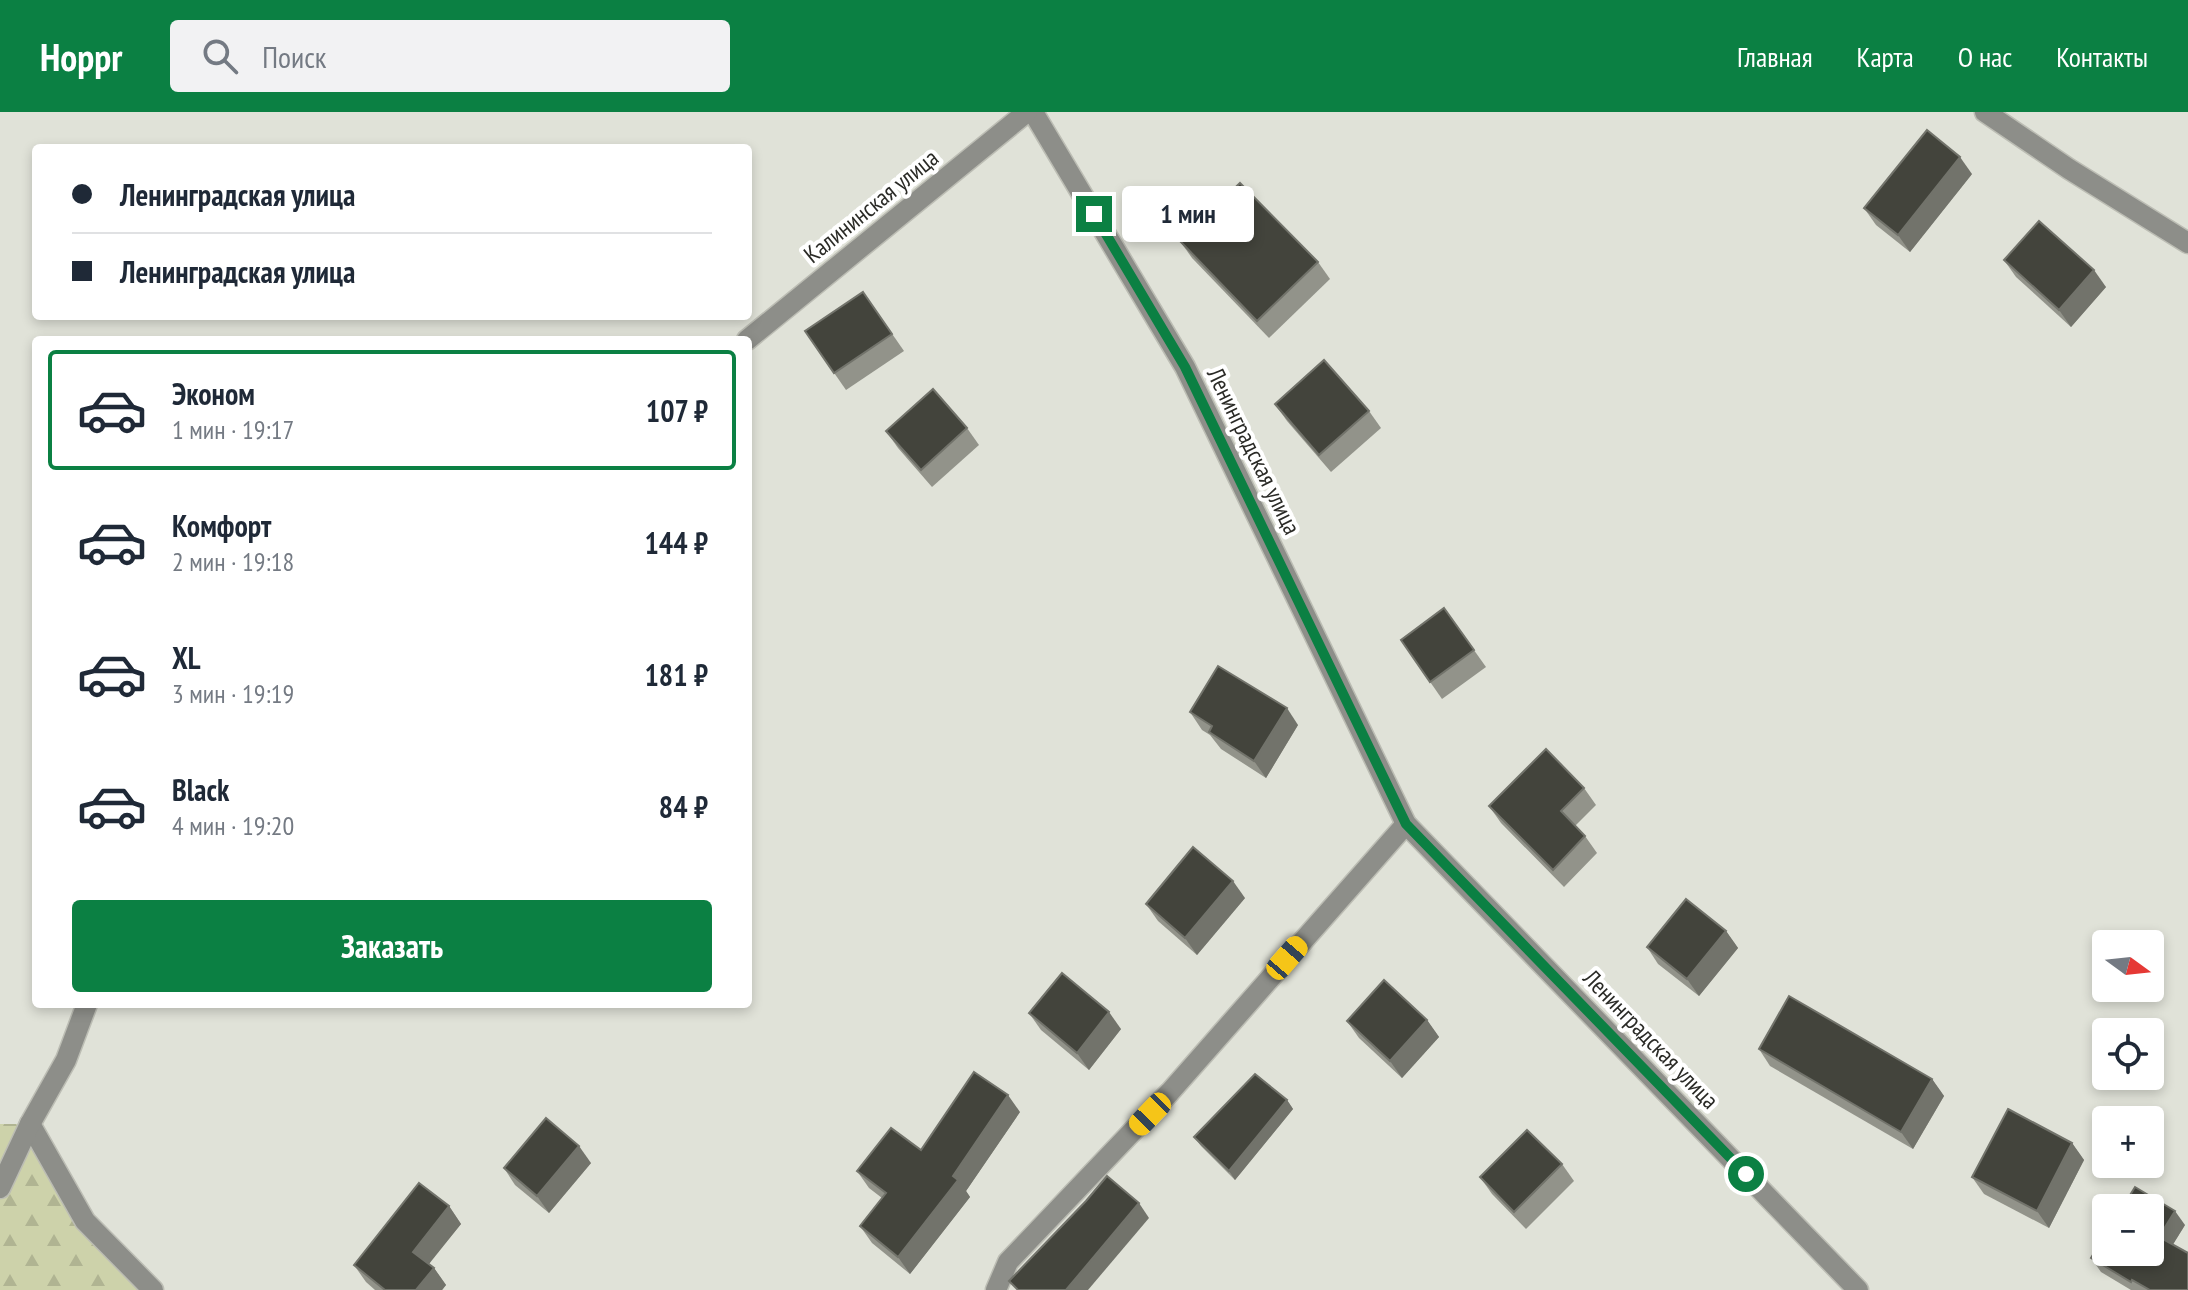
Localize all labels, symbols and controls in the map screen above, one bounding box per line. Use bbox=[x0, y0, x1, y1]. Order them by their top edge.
search box bbox=[170, 20, 730, 92]
text: Hoppr bbox=[40, 32, 122, 81]
icon: search bbox=[198, 34, 242, 78]
text: Поиск bbox=[262, 37, 326, 76]
text: Главная bbox=[1737, 38, 1813, 75]
text: Карта bbox=[1857, 38, 1914, 75]
text: О нас bbox=[1958, 38, 2012, 75]
text: Контакты bbox=[2056, 38, 2148, 75]
street label: Калининская улица bbox=[798, 142, 944, 270]
text: Ленинградская улица bbox=[120, 175, 355, 214]
callout: 1 мин bbox=[1122, 186, 1254, 242]
route end bbox=[1076, 196, 1112, 232]
text: 1 мин bbox=[1160, 197, 1216, 230]
text: Ленинградская улица bbox=[120, 252, 355, 291]
street label: Ленинградская улица bbox=[1200, 362, 1308, 540]
icon: car bbox=[76, 374, 148, 446]
text: Эконом bbox=[172, 374, 255, 413]
text: 107 ₽ bbox=[646, 391, 708, 430]
text: 1 мин · 19:17 bbox=[172, 413, 294, 446]
icon: car bbox=[76, 506, 148, 578]
text: Комфорт bbox=[172, 506, 271, 545]
text: 144 ₽ bbox=[644, 523, 708, 562]
text: 2 мин · 19:18 bbox=[172, 545, 294, 578]
icon: car bbox=[76, 638, 148, 710]
text: XL bbox=[172, 638, 201, 677]
text: 181 ₽ bbox=[644, 655, 708, 694]
text: 3 мин · 19:19 bbox=[172, 677, 294, 710]
icon: car bbox=[76, 770, 148, 842]
text: Black bbox=[172, 770, 229, 809]
text: 84 ₽ bbox=[659, 787, 708, 826]
text: 4 мин · 19:20 bbox=[172, 809, 294, 842]
button: Заказать bbox=[72, 900, 712, 992]
north arrow bbox=[2092, 930, 2164, 1002]
map controls bbox=[2092, 930, 2164, 1266]
car bbox=[1262, 932, 1312, 984]
street label: Ленинградская улица bbox=[1576, 962, 1725, 1115]
button: locate bbox=[2092, 1018, 2164, 1090]
car bbox=[1125, 1088, 1175, 1140]
button: + bbox=[2092, 1106, 2164, 1178]
route start bbox=[1728, 1156, 1764, 1192]
button: − bbox=[2092, 1194, 2164, 1266]

